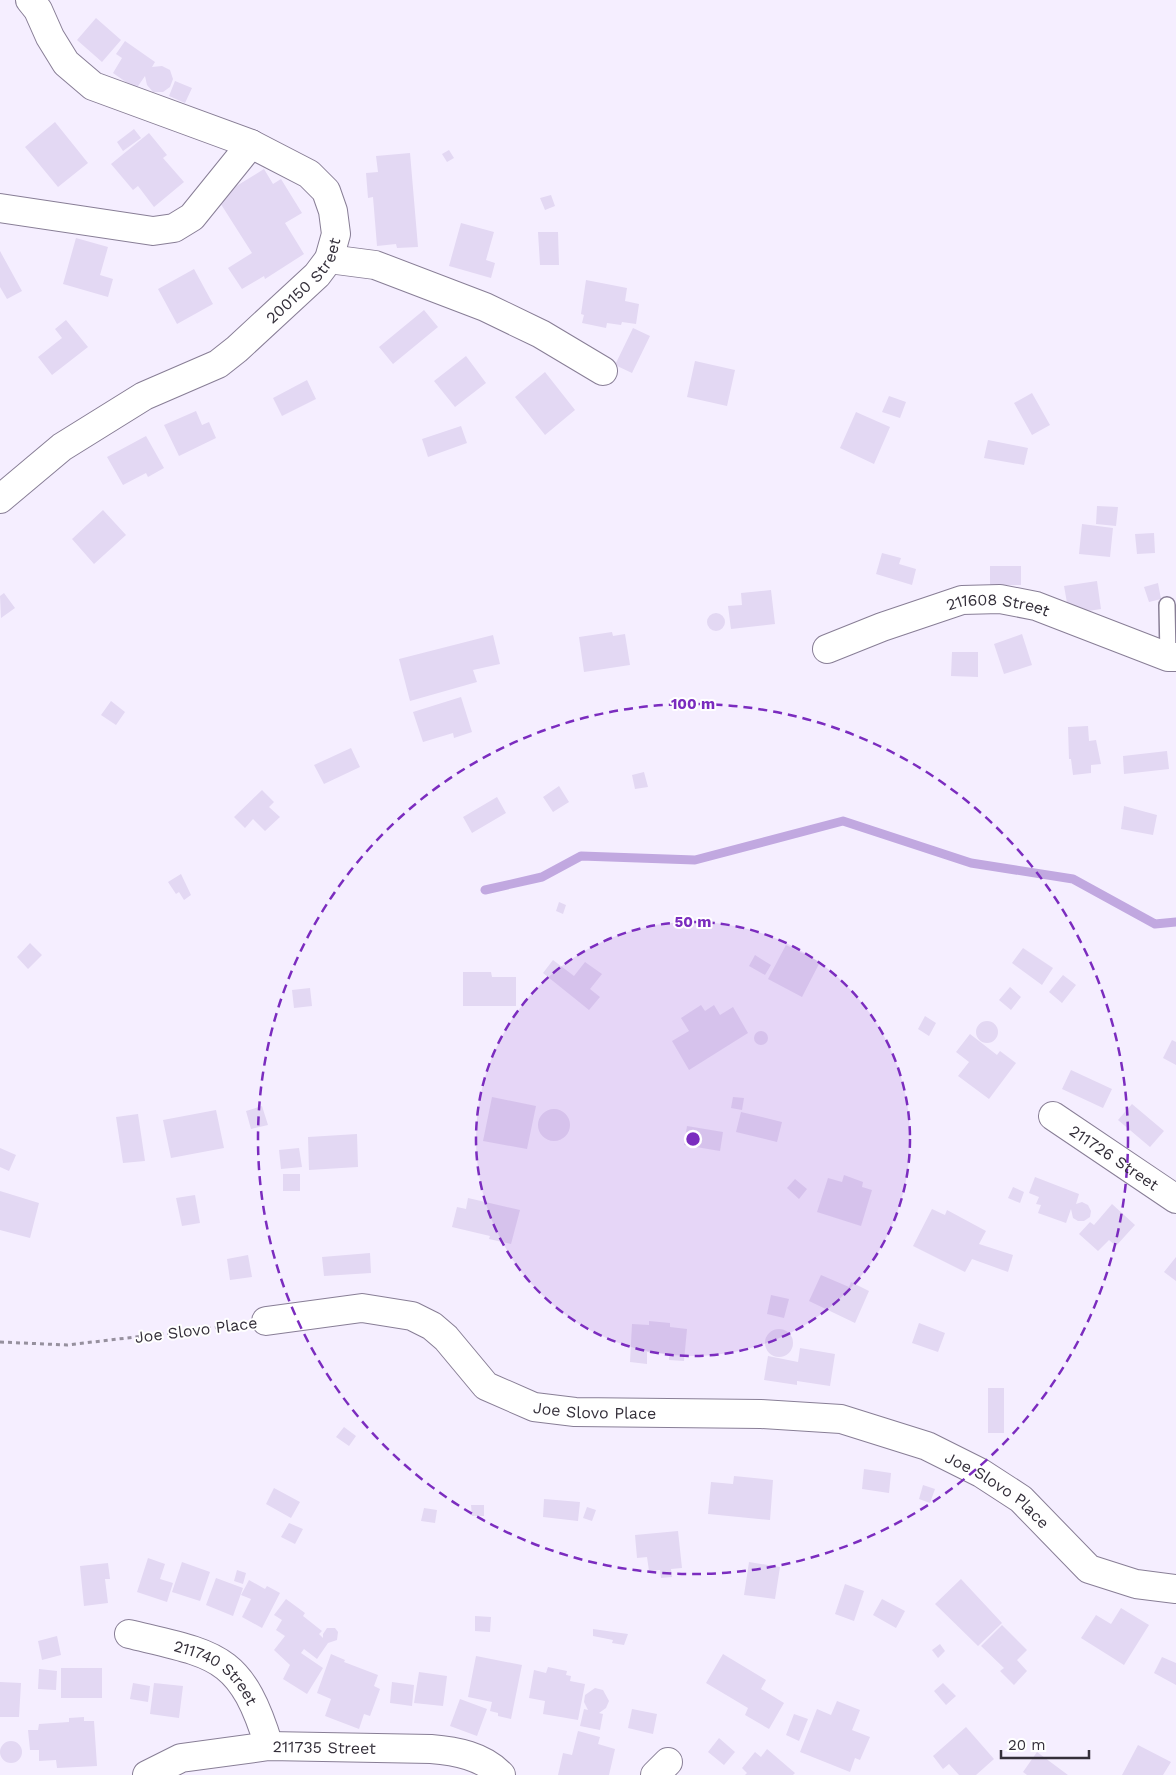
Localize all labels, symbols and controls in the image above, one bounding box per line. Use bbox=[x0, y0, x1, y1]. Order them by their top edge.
street label: 200150 Street bbox=[262, 235, 344, 327]
street label: 211608 Street bbox=[944, 589, 1053, 620]
text: 100 m bbox=[671, 695, 715, 713]
text: 50 m bbox=[675, 913, 711, 931]
street label: 211726 Street bbox=[1066, 1121, 1163, 1194]
centre of rings bbox=[684, 1130, 702, 1148]
street label: Joe Slovo Place bbox=[134, 1313, 258, 1347]
street label: Joe Slovo Place bbox=[532, 1397, 656, 1422]
street label: Joe Slovo Place bbox=[942, 1447, 1053, 1532]
street label: 211740 Street bbox=[172, 1636, 262, 1708]
scale bar bbox=[1001, 1728, 1088, 1760]
text: 20 m bbox=[1008, 1736, 1046, 1754]
street label: 211735 Street bbox=[272, 1737, 376, 1757]

